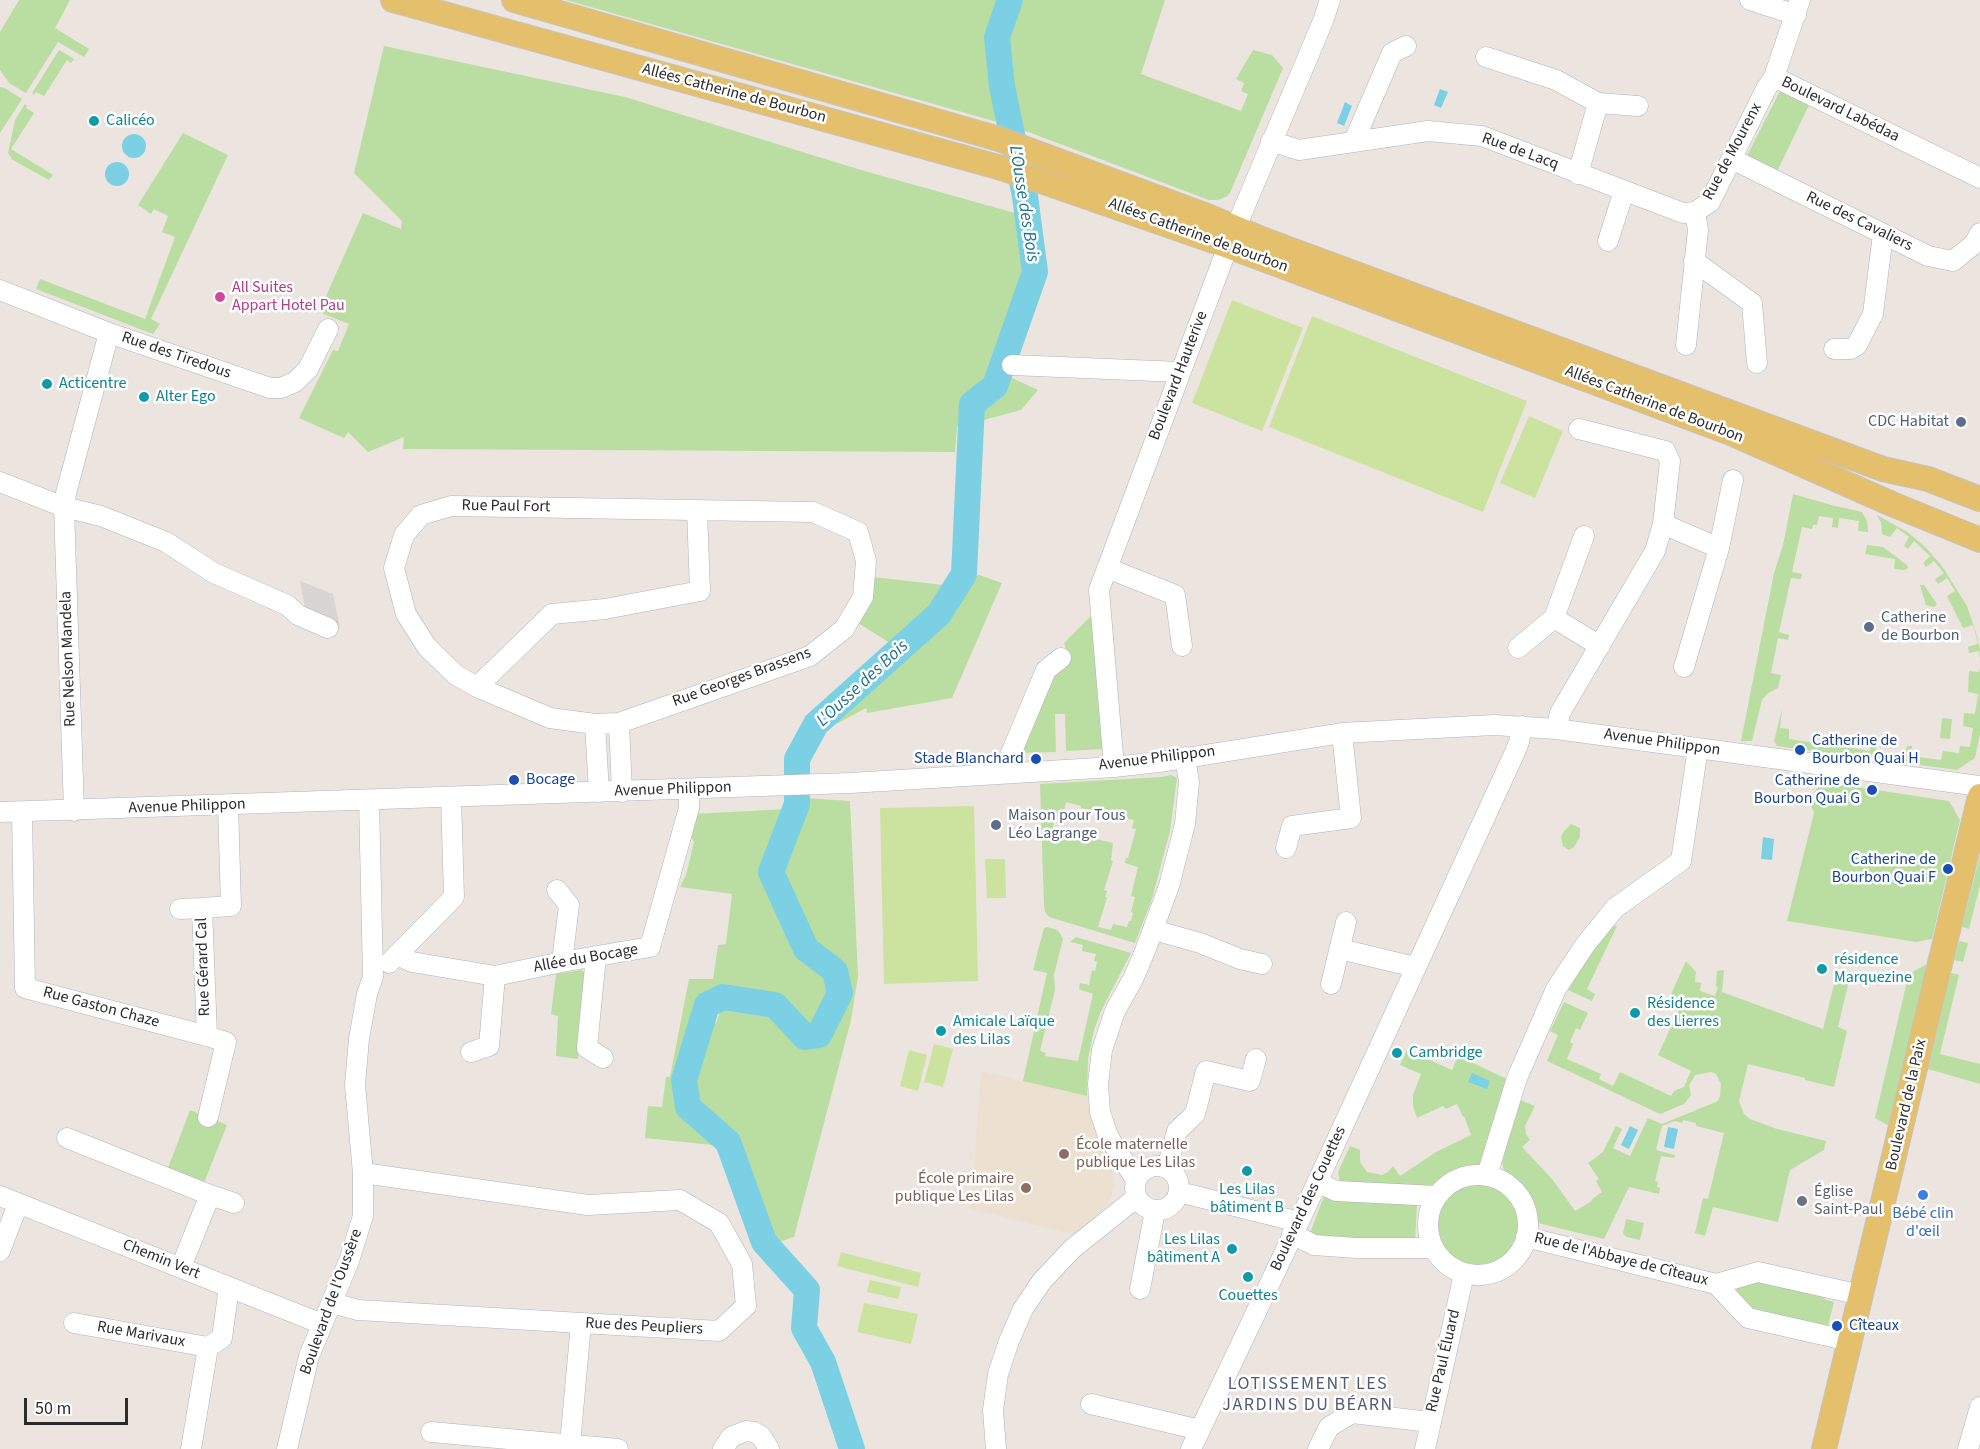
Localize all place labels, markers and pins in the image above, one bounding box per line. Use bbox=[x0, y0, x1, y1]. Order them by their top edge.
place label: Calicéo bbox=[106, 111, 155, 131]
marker: Calicéo bbox=[87, 114, 101, 128]
place label: All Suites Appart Hotel Pau bbox=[232, 278, 345, 316]
marker: All Suites Appart Hotel Pau bbox=[213, 290, 227, 304]
place label: Acticentre bbox=[59, 374, 127, 394]
marker: Acticentre bbox=[40, 377, 54, 391]
place label: Alter Ego bbox=[156, 387, 216, 407]
marker: Alter Ego bbox=[137, 390, 151, 404]
place label: CDC Habitat bbox=[1868, 412, 1949, 432]
marker: CDC Habitat bbox=[1954, 415, 1968, 429]
place label: Catherine de Bourbon bbox=[1881, 608, 1960, 646]
marker: Catherine de Bourbon bbox=[1862, 620, 1876, 634]
place label: Catherine de Bourbon Quai H bbox=[1812, 731, 1919, 769]
marker: Catherine de Bourbon Quai H bbox=[1793, 743, 1807, 757]
place label: Stade Blanchard bbox=[914, 749, 1024, 769]
marker: Stade Blanchard bbox=[1029, 752, 1043, 766]
place label: Bocage bbox=[526, 770, 575, 790]
place label: Catherine de Bourbon Quai G bbox=[1754, 771, 1860, 809]
marker: Bocage bbox=[507, 773, 521, 787]
marker: Catherine de Bourbon Quai G bbox=[1865, 783, 1879, 797]
place label: Maison pour Tous Léo Lagrange bbox=[1008, 806, 1126, 844]
marker: Maison pour Tous Léo Lagrange bbox=[989, 818, 1003, 832]
place label: Catherine de Bourbon Quai F bbox=[1832, 850, 1936, 888]
marker: Catherine de Bourbon Quai F bbox=[1941, 862, 1955, 876]
place label: résidence Marquezine bbox=[1834, 950, 1912, 988]
marker: résidence Marquezine bbox=[1815, 962, 1829, 976]
place label: Résidence des Lierres bbox=[1647, 994, 1719, 1032]
marker: Résidence des Lierres bbox=[1628, 1006, 1642, 1020]
place label: Amicale Laïque des Lilas bbox=[953, 1012, 1055, 1050]
marker: Amicale Laïque des Lilas bbox=[934, 1024, 948, 1038]
place label: Cambridge bbox=[1409, 1043, 1482, 1063]
marker: Cambridge bbox=[1390, 1046, 1404, 1060]
place label: École maternelle publique Les Lilas bbox=[1076, 1135, 1195, 1173]
marker: École maternelle publique Les Lilas bbox=[1057, 1147, 1071, 1161]
marker: Les Lilas bâtiment B bbox=[1240, 1164, 1254, 1178]
place label: École primaire publique Les Lilas bbox=[895, 1169, 1014, 1207]
place label: Les Lilas bâtiment B bbox=[1210, 1180, 1284, 1218]
marker: École primaire publique Les Lilas bbox=[1019, 1181, 1033, 1195]
place label: Église Saint-Paul bbox=[1814, 1182, 1882, 1220]
marker: Bébé clin d'œil bbox=[1916, 1188, 1930, 1202]
marker: Église Saint-Paul bbox=[1795, 1194, 1809, 1208]
place label: Bébé clin d'œil bbox=[1892, 1204, 1954, 1242]
place label: Les Lilas bâtiment A bbox=[1147, 1230, 1220, 1268]
marker: Les Lilas bâtiment A bbox=[1225, 1242, 1239, 1256]
marker: Couettes bbox=[1241, 1270, 1255, 1284]
place label: Couettes bbox=[1218, 1286, 1278, 1306]
place label: Cîteaux bbox=[1849, 1316, 1899, 1336]
marker: Cîteaux bbox=[1830, 1319, 1844, 1333]

